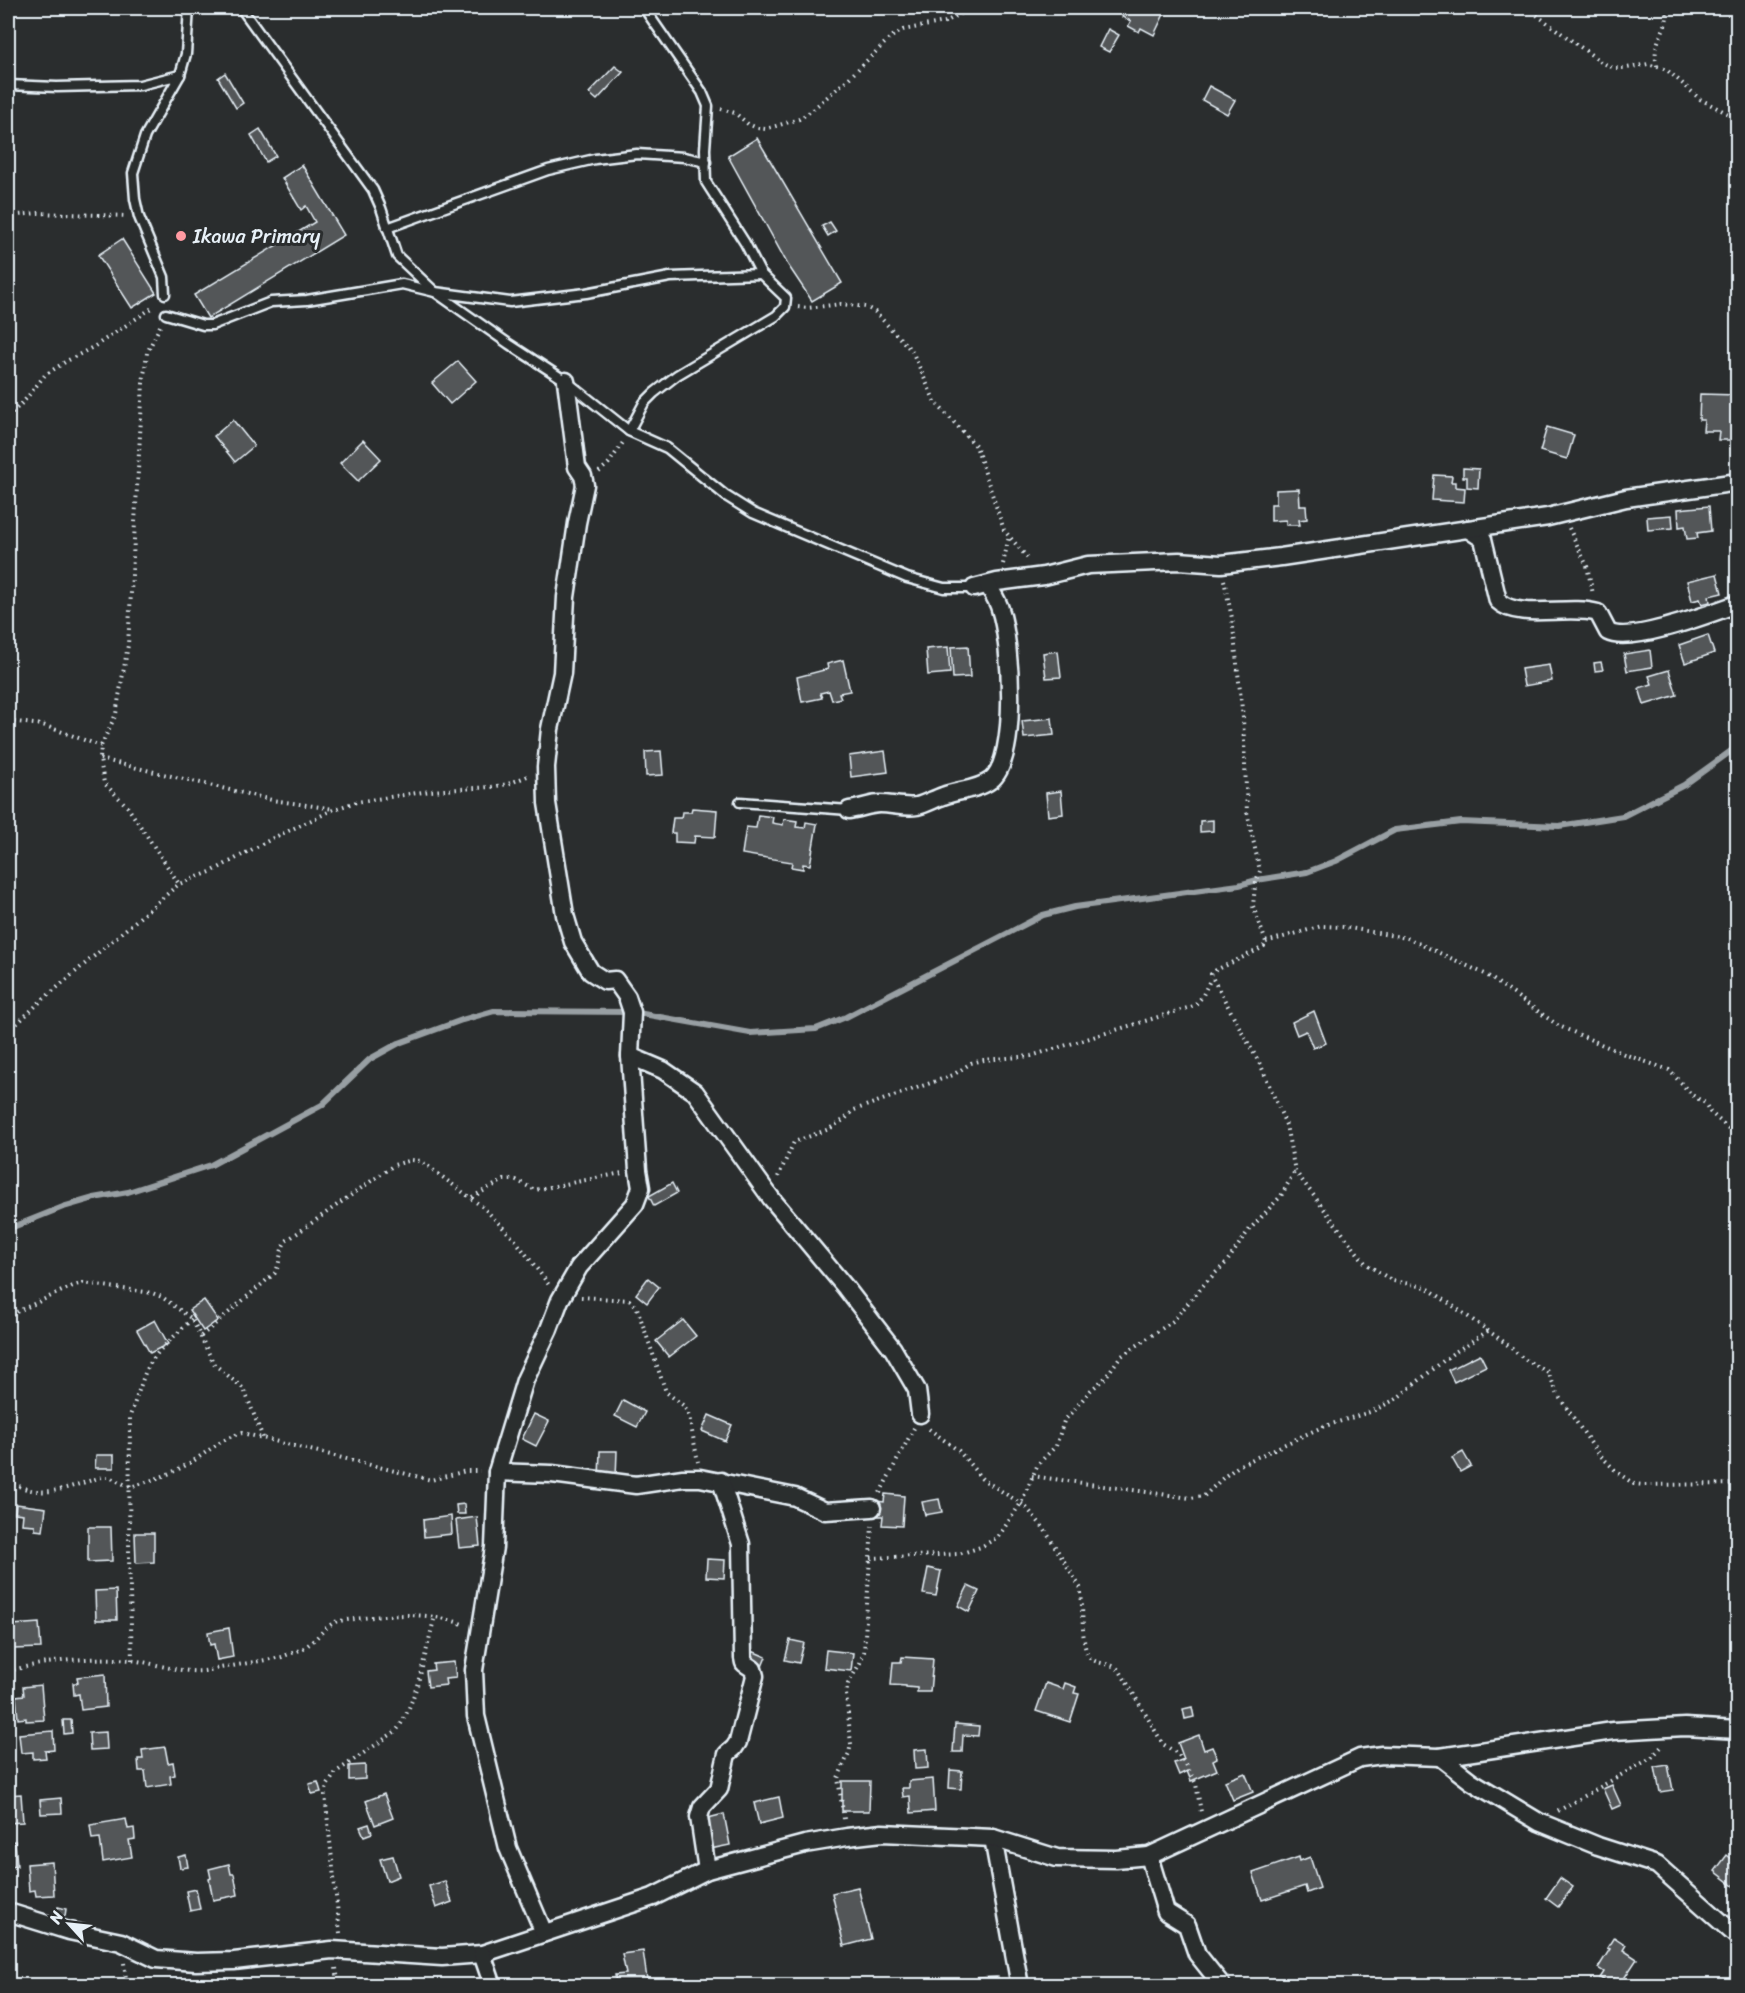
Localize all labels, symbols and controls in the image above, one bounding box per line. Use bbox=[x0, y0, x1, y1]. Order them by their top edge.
place label: Ikawa Primary bbox=[192, 219, 321, 254]
marker: Ikawa Primary bbox=[174, 229, 188, 243]
north arrow bbox=[39, 1894, 99, 1954]
text: N bbox=[40, 1905, 72, 1930]

